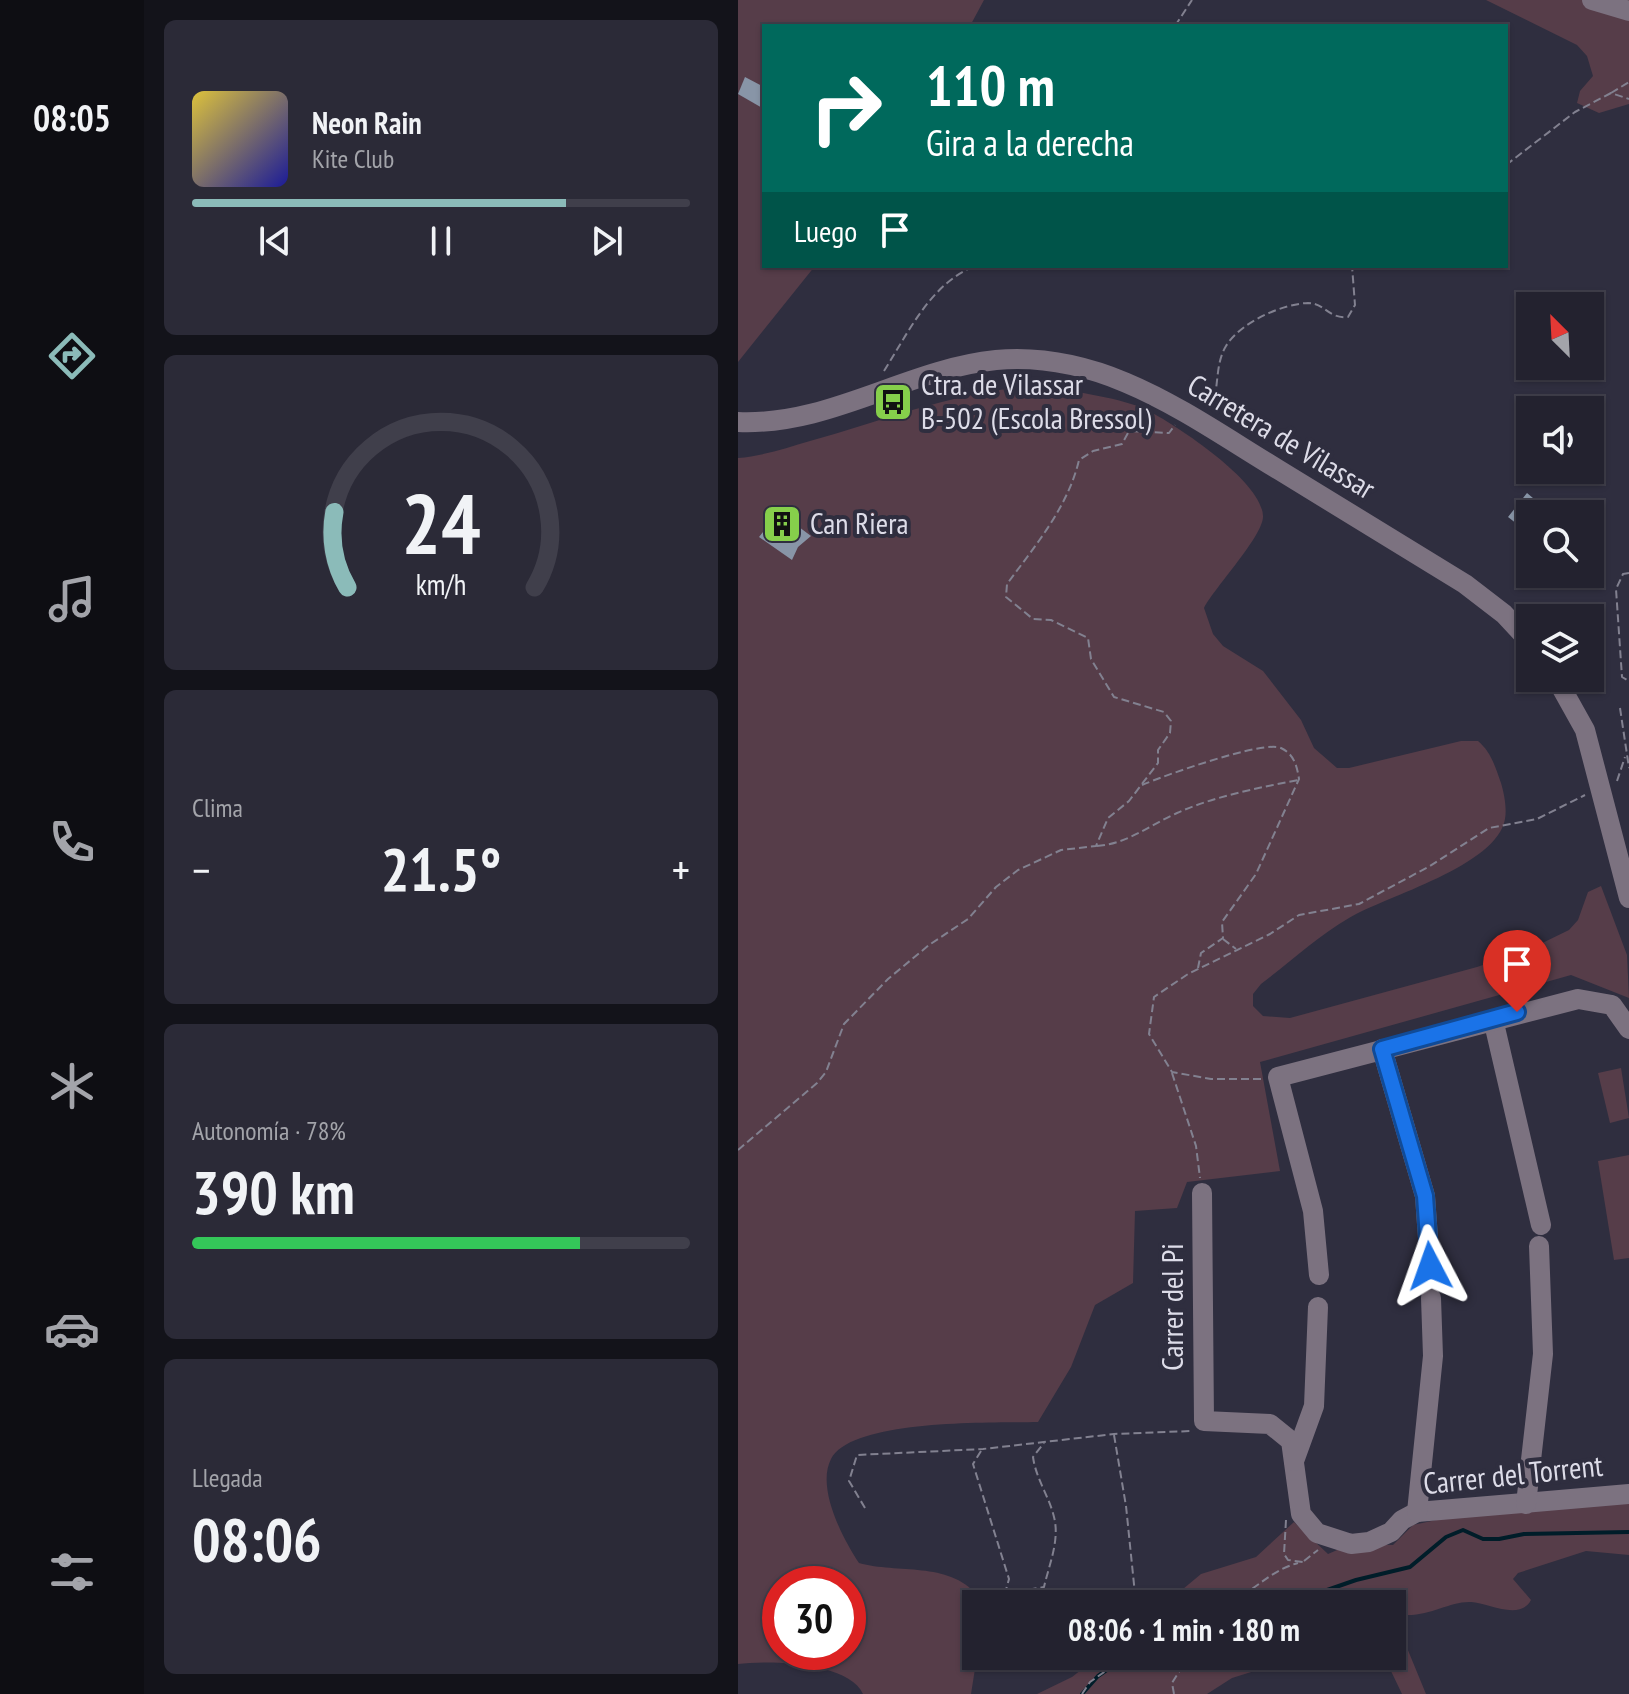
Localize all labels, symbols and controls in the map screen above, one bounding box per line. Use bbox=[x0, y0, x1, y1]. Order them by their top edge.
text: 110 m bbox=[926, 49, 1055, 121]
icon: right bbox=[794, 56, 898, 160]
text: 08:05 bbox=[33, 94, 111, 141]
text: Neon Rain bbox=[312, 103, 422, 142]
text: Gira a la derecha bbox=[926, 119, 1134, 166]
text: Kite Club bbox=[312, 142, 394, 175]
icon: arrive bbox=[873, 208, 917, 252]
text: Luego bbox=[794, 211, 857, 250]
icon: previous bbox=[253, 219, 297, 263]
icon: pause bbox=[419, 219, 463, 263]
icon: next bbox=[585, 219, 629, 263]
north arrow bbox=[1516, 292, 1604, 380]
map controls bbox=[1516, 292, 1604, 692]
icon: directions bbox=[44, 328, 100, 384]
place label: Ctra. de Vilassar B-502 (Escola Bressol) bbox=[921, 364, 1151, 437]
street label: Carretera de Vilassar bbox=[1181, 364, 1383, 507]
bus stop icon: Ctra. de Vilassar B-502 (Escola Bressol) bbox=[872, 381, 914, 423]
button: sound bbox=[1516, 396, 1604, 484]
text: 24 bbox=[401, 469, 481, 577]
button: search bbox=[1516, 500, 1604, 588]
building icon: Can Riera bbox=[761, 503, 803, 545]
place label: Can Riera bbox=[810, 503, 908, 542]
text: km/h bbox=[416, 566, 466, 603]
icon: music bbox=[44, 571, 100, 627]
button: layers bbox=[1516, 604, 1604, 692]
text: Clima bbox=[192, 791, 243, 824]
icon: phone bbox=[44, 814, 100, 870]
text: 21.5° bbox=[381, 830, 501, 908]
text: − bbox=[192, 841, 210, 898]
text: + bbox=[672, 841, 690, 898]
pin bbox=[1483, 930, 1551, 1012]
icon: arrive bbox=[1495, 942, 1539, 986]
icon: climate bbox=[44, 1058, 100, 1114]
text: Autonomía · 78% bbox=[192, 1114, 346, 1147]
text: 390 km bbox=[192, 1153, 355, 1231]
position arrow bbox=[1388, 1224, 1472, 1308]
street label: Carrer del Pi bbox=[1152, 1243, 1191, 1371]
icon: car bbox=[44, 1301, 100, 1357]
street label: Carrer del Torrent bbox=[1421, 1445, 1605, 1502]
text: Llegada bbox=[192, 1461, 263, 1494]
text: 08:06 bbox=[192, 1500, 322, 1578]
icon: filters bbox=[44, 1544, 100, 1600]
speed limit sign: 30 bbox=[762, 1566, 866, 1670]
text: 08:06 · 1 min · 180 m bbox=[1068, 1610, 1300, 1649]

